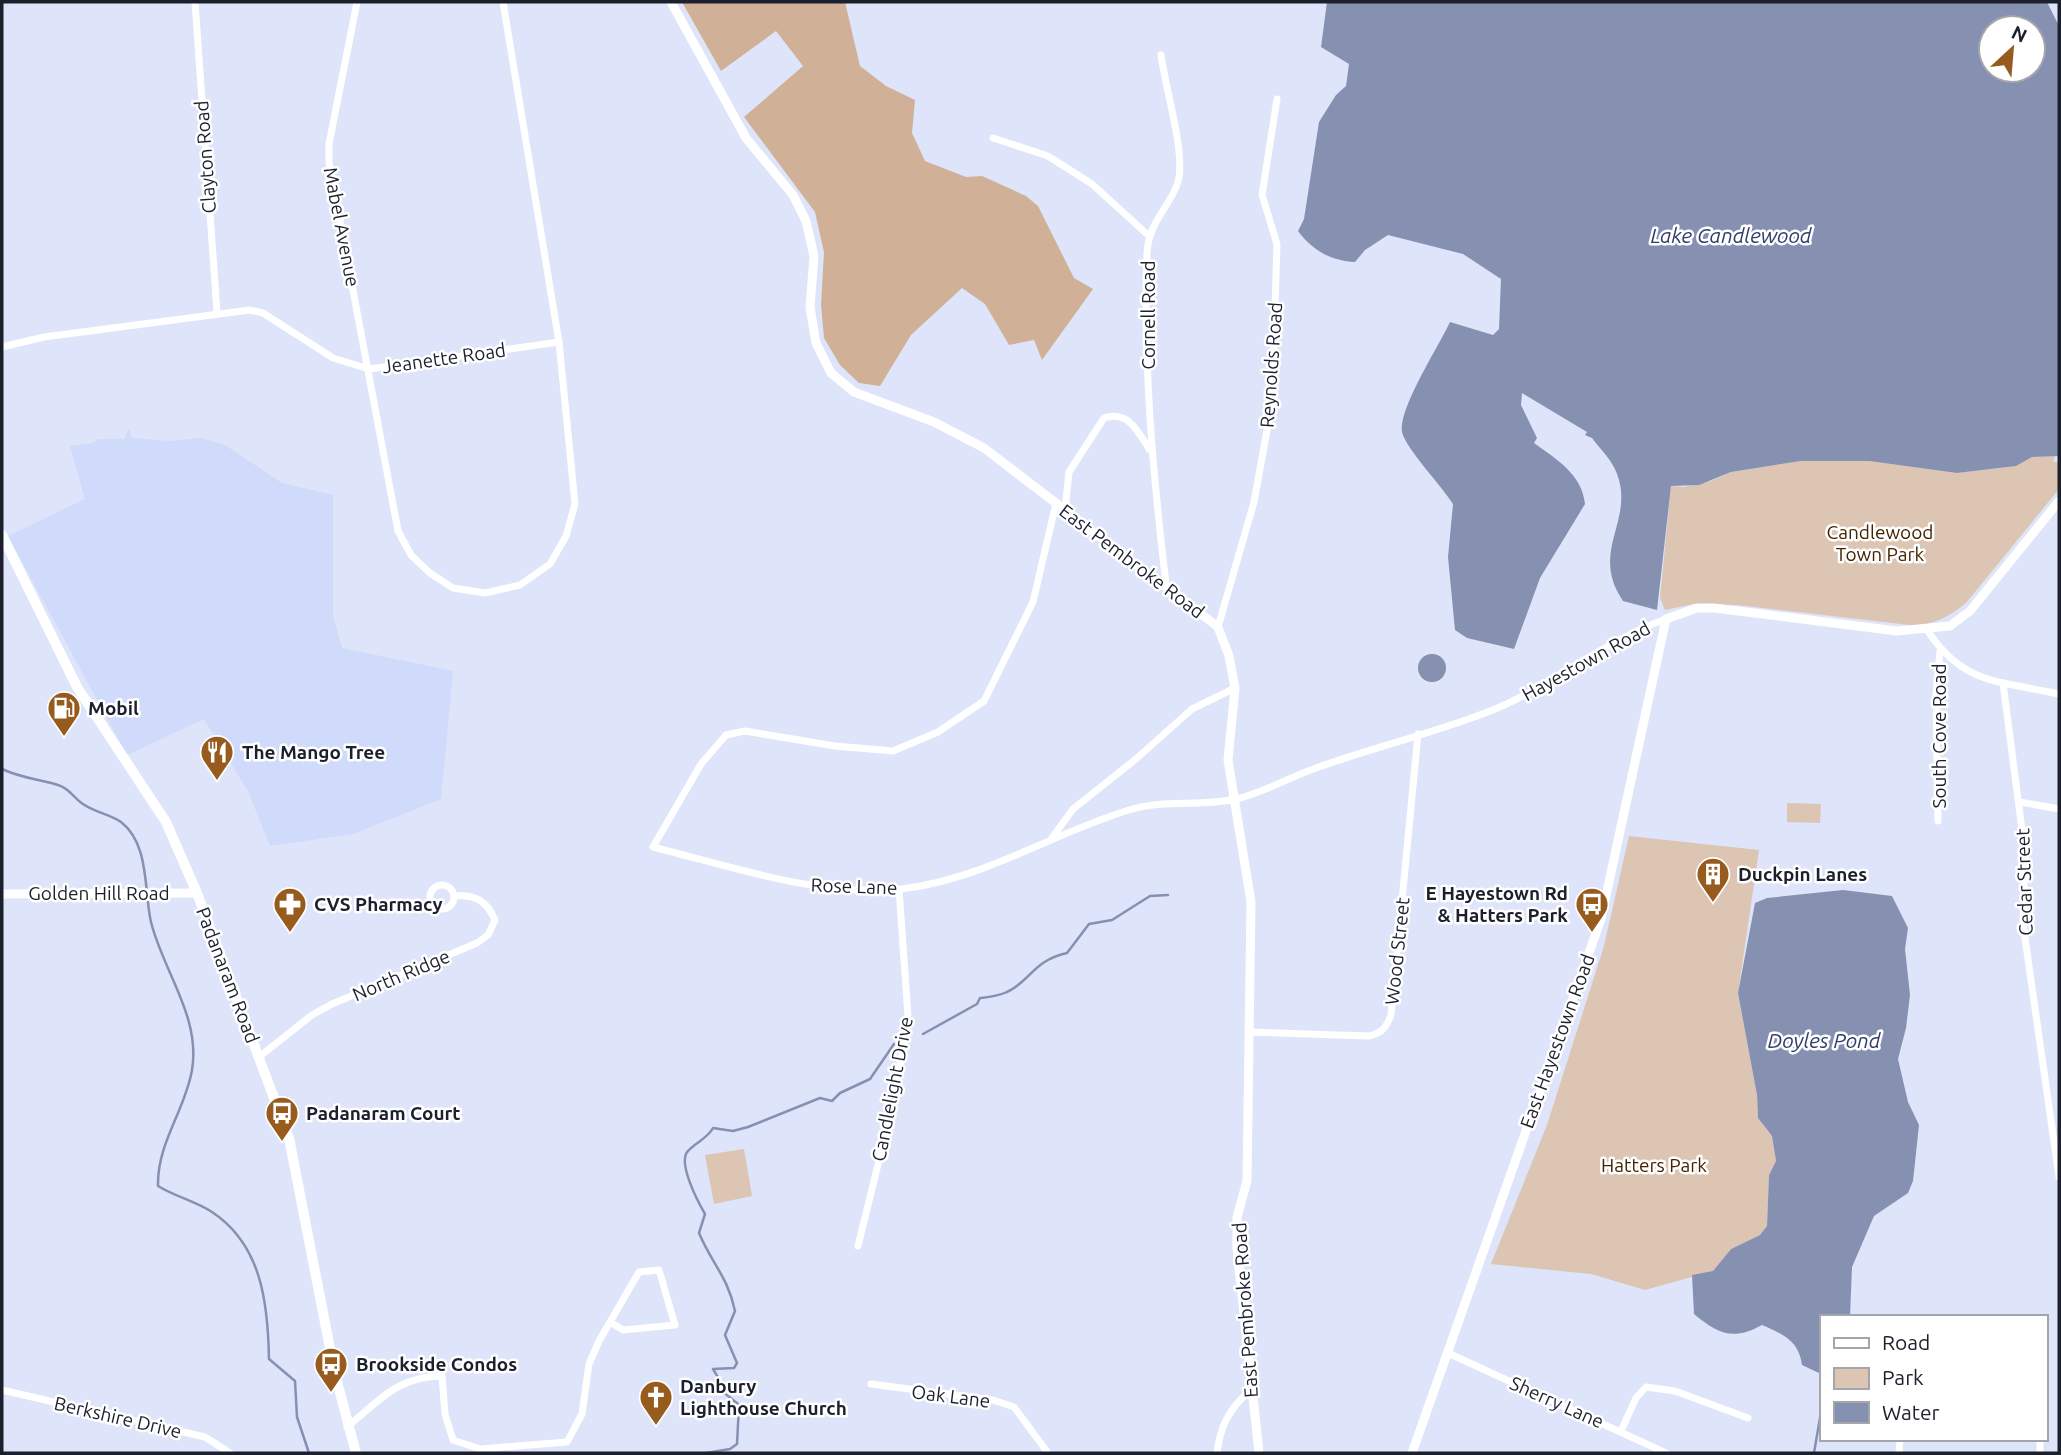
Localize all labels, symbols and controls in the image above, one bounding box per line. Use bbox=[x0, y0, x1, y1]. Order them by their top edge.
north arrow bbox=[1977, 14, 2047, 84]
text: N bbox=[2008, 21, 2031, 47]
street label: Clayton Road bbox=[190, 100, 220, 214]
street label: Mabel Avenue bbox=[320, 165, 364, 289]
water label: Lake Candlewood bbox=[1650, 223, 1813, 247]
street label: Cornell Road bbox=[1137, 260, 1159, 370]
street label: Reynolds Road bbox=[1256, 301, 1286, 429]
street label: Jeanette Road bbox=[381, 338, 507, 378]
street label: East Pembroke Road bbox=[1055, 499, 1209, 623]
park label: Candlewood Town Park bbox=[1827, 521, 1933, 565]
street label: Hayestown Road bbox=[1518, 617, 1654, 705]
street label: South Cove Road bbox=[1928, 663, 1950, 809]
fuel station icon: Mobil bbox=[45, 689, 83, 738]
place label: Mobil bbox=[88, 697, 139, 719]
restaurant icon: The Mango Tree bbox=[198, 733, 236, 782]
place label: The Mango Tree bbox=[242, 741, 385, 763]
street label: Cedar Street bbox=[2011, 827, 2037, 936]
building icon: Duckpin Lanes bbox=[1694, 855, 1732, 904]
place label: Duckpin Lanes bbox=[1738, 863, 1867, 885]
street label: Rose Lane bbox=[810, 873, 898, 899]
street label: Golden Hill Road bbox=[28, 882, 170, 904]
place label: E Hayestown Rd & Hatters Park bbox=[1425, 882, 1568, 926]
pharmacy icon: CVS Pharmacy bbox=[271, 885, 309, 934]
bus stop icon: E Hayestown Rd & Hatters Park bbox=[1573, 885, 1611, 934]
place label: CVS Pharmacy bbox=[314, 893, 443, 915]
street label: Wood Street bbox=[1380, 896, 1414, 1006]
street label: Padanaram Road bbox=[192, 904, 264, 1046]
street label: North Ridge bbox=[349, 945, 453, 1005]
street label: East Hayestown Road bbox=[1515, 951, 1599, 1131]
street label: Candlelight Drive bbox=[867, 1015, 917, 1163]
water label: Doyles Pond bbox=[1768, 1028, 1882, 1052]
bus stop icon: Padanaram Court bbox=[263, 1094, 301, 1143]
place label: Padanaram Court bbox=[306, 1102, 461, 1124]
park label: Hatters Park bbox=[1601, 1154, 1707, 1176]
street label: East Pembroke Road bbox=[1228, 1222, 1262, 1398]
legend bbox=[1820, 1315, 2047, 1441]
text: Road bbox=[1882, 1330, 1930, 1354]
bus stop icon: Brookside Condos bbox=[312, 1345, 350, 1394]
place label: Brookside Condos bbox=[356, 1353, 517, 1375]
text: Park bbox=[1882, 1365, 1924, 1389]
street label: Sherry Lane bbox=[1507, 1372, 1607, 1432]
place label: Danbury Lighthouse Church bbox=[680, 1375, 847, 1419]
church icon: Danbury Lighthouse Church bbox=[637, 1378, 675, 1427]
street label: Oak Lane bbox=[910, 1380, 992, 1412]
street label: Berkshire Drive bbox=[52, 1392, 184, 1442]
text: Water bbox=[1882, 1400, 1940, 1424]

